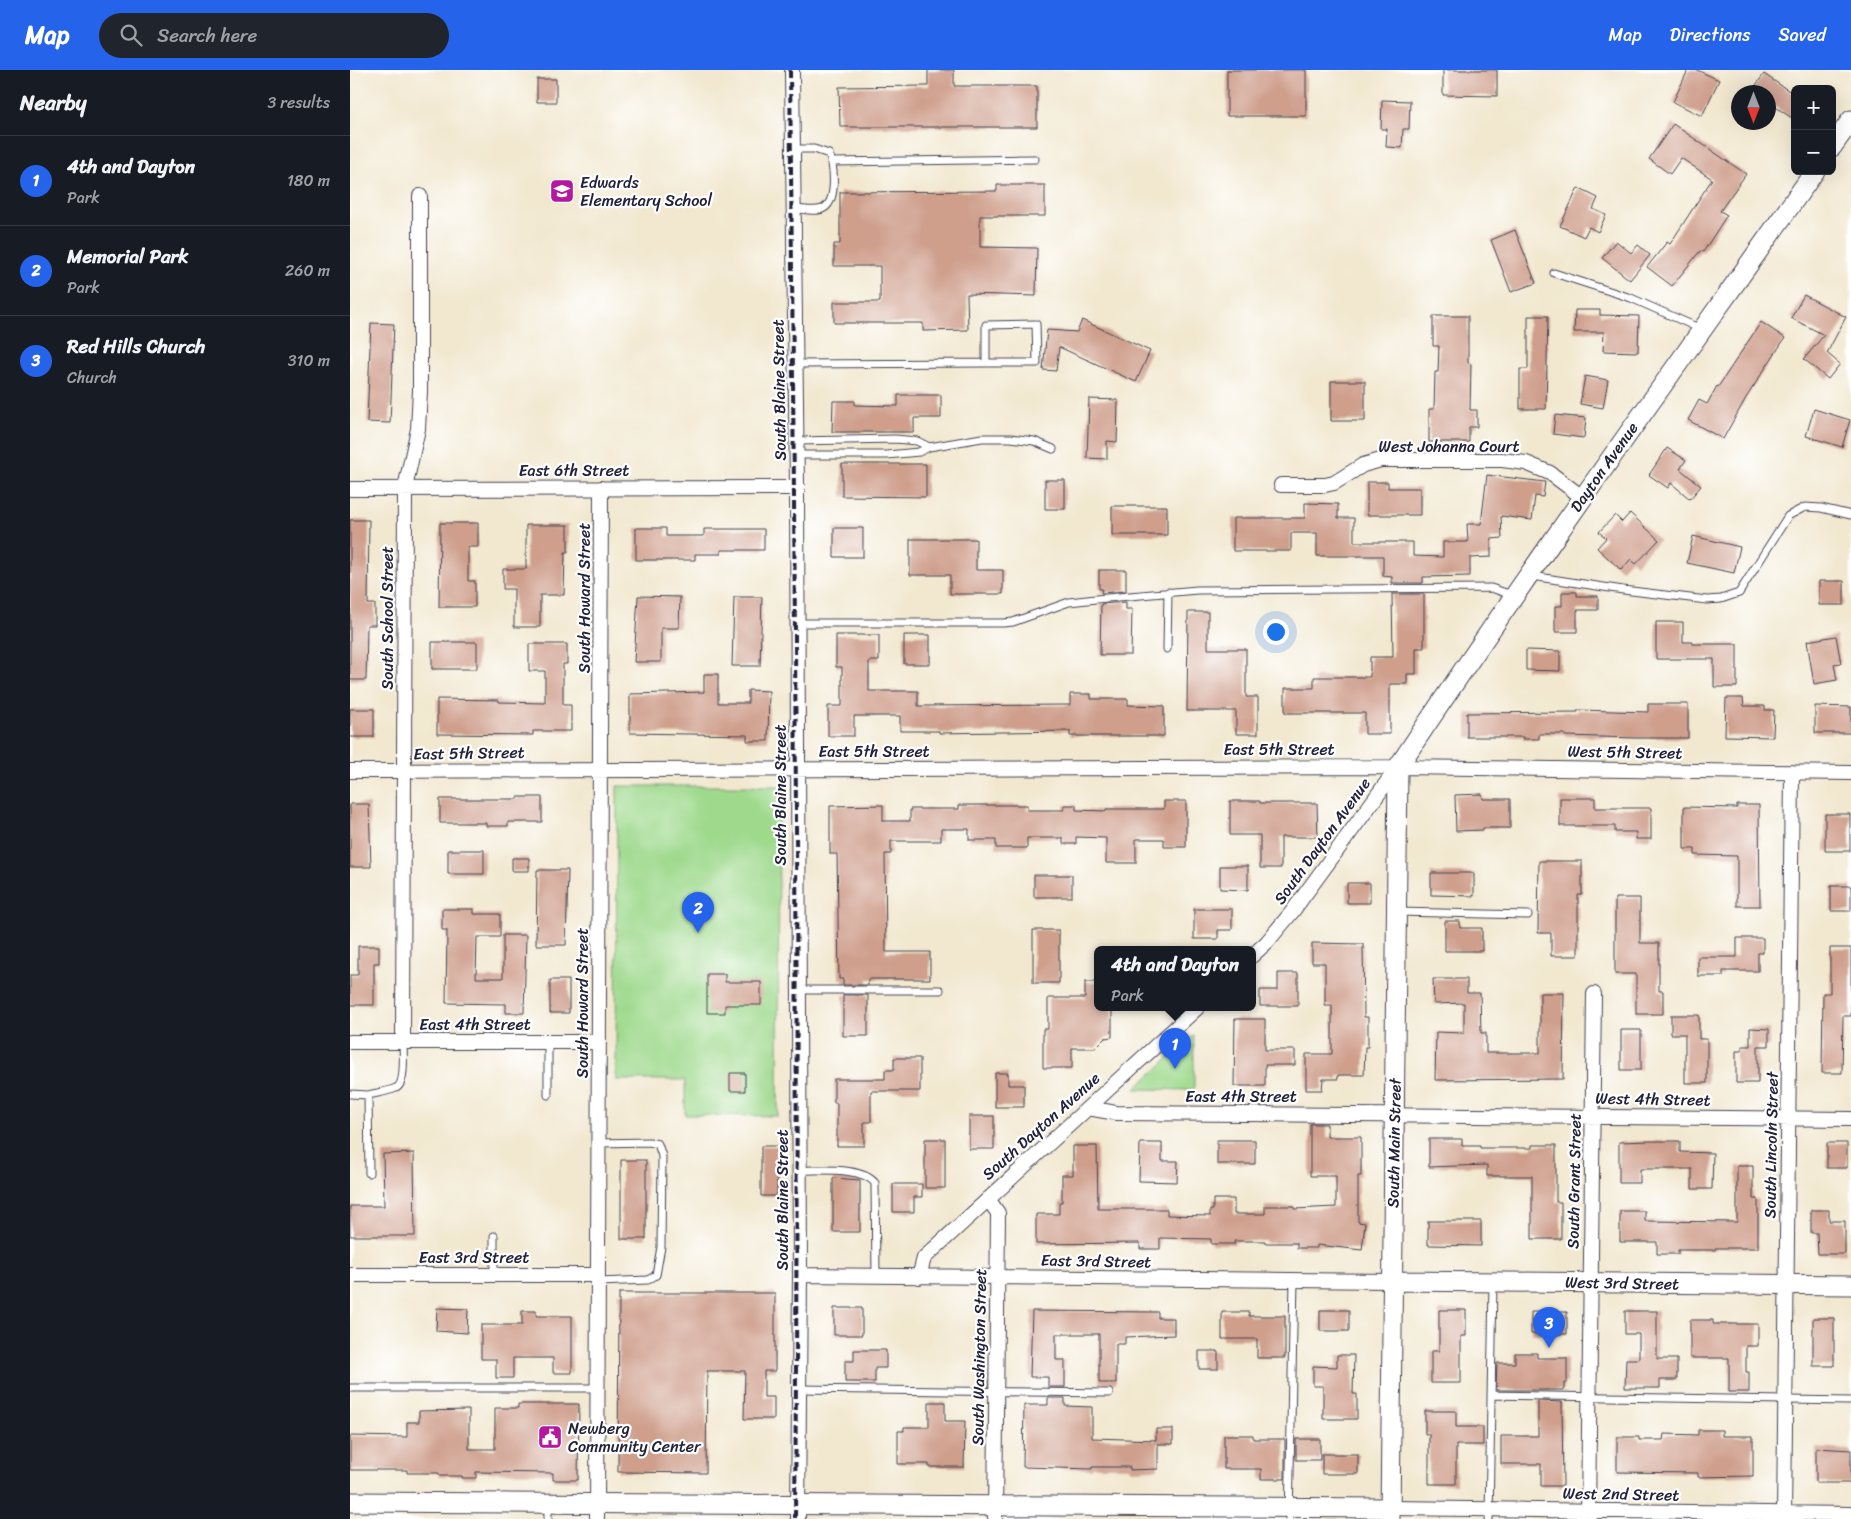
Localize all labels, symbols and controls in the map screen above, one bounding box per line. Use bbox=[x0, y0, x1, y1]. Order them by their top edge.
search box bbox=[99, 13, 449, 58]
text: Map bbox=[25, 14, 69, 56]
text: Search here bbox=[157, 19, 257, 52]
text: Map bbox=[1609, 19, 1642, 51]
text: Directions bbox=[1670, 19, 1751, 51]
text: Saved bbox=[1779, 19, 1826, 51]
icon: search bbox=[117, 21, 145, 49]
text: Nearby bbox=[20, 84, 86, 122]
north arrow bbox=[1731, 85, 1776, 130]
map controls bbox=[1791, 85, 1836, 175]
button: + bbox=[1791, 85, 1836, 130]
text: 3 results bbox=[267, 88, 330, 117]
button: − bbox=[1791, 130, 1836, 175]
text: 4th and Dayton bbox=[67, 150, 195, 183]
text: 1 bbox=[33, 166, 39, 195]
text: 180 m bbox=[287, 166, 330, 195]
place label: Edwards Elementary School bbox=[580, 168, 712, 215]
school or university icon: Edwards Elementary School bbox=[549, 178, 575, 204]
text: Park bbox=[67, 183, 100, 212]
text: Memorial Park bbox=[67, 240, 188, 273]
text: 2 bbox=[31, 256, 41, 285]
text: 260 m bbox=[285, 256, 330, 285]
text: Park bbox=[67, 273, 100, 302]
street label: South Blaine Street bbox=[763, 319, 795, 461]
text: Red Hills Church bbox=[67, 330, 205, 363]
text: 3 bbox=[32, 346, 40, 375]
text: 310 m bbox=[288, 346, 330, 375]
text: Church bbox=[67, 363, 117, 392]
street label: Dayton Avenue bbox=[1562, 416, 1646, 518]
street label: West Johanna Court bbox=[1379, 432, 1519, 461]
street label: East 6th Street bbox=[519, 456, 629, 485]
street label: South Howard Street bbox=[570, 523, 599, 673]
street label: South School Street bbox=[373, 546, 402, 690]
your location bbox=[1263, 619, 1289, 645]
street label: South Blaine Street bbox=[766, 724, 795, 866]
street label: East 5th Street bbox=[1223, 735, 1335, 764]
street label: West 5th Street bbox=[1567, 736, 1683, 768]
street label: East 5th Street bbox=[818, 737, 930, 766]
street label: East 5th Street bbox=[413, 738, 525, 768]
street label: South Dayton Avenue bbox=[1266, 771, 1378, 911]
pin: 2 bbox=[682, 892, 714, 933]
street label: South Howard Street bbox=[568, 928, 597, 1078]
popup bbox=[1094, 946, 1256, 1011]
text: 4th and Dayton bbox=[1111, 948, 1239, 981]
text: Park bbox=[1111, 981, 1144, 1010]
street label: East 4th Street bbox=[419, 1010, 531, 1039]
pin: 1 bbox=[1159, 1028, 1191, 1069]
street label: South Dayton Avenue bbox=[975, 1065, 1107, 1187]
street label: South Lincoln Street bbox=[1755, 1071, 1787, 1219]
street label: South Main Street bbox=[1378, 1077, 1410, 1208]
street label: East 4th Street bbox=[1185, 1082, 1297, 1111]
street label: West 4th Street bbox=[1595, 1083, 1711, 1115]
street label: South Grant Street bbox=[1558, 1113, 1590, 1249]
street label: South Blaine Street bbox=[768, 1129, 797, 1271]
street label: East 3rd Street bbox=[419, 1243, 529, 1272]
street label: East 3rd Street bbox=[1041, 1246, 1151, 1276]
street label: South Washington Street bbox=[963, 1268, 995, 1446]
street label: West 3rd Street bbox=[1565, 1268, 1679, 1298]
pin: 3 bbox=[1533, 1307, 1565, 1348]
place label: Newberg Community Center bbox=[568, 1414, 702, 1461]
public building icon: Newberg Community Center bbox=[537, 1424, 563, 1450]
street label: West 2nd Street bbox=[1562, 1478, 1680, 1510]

